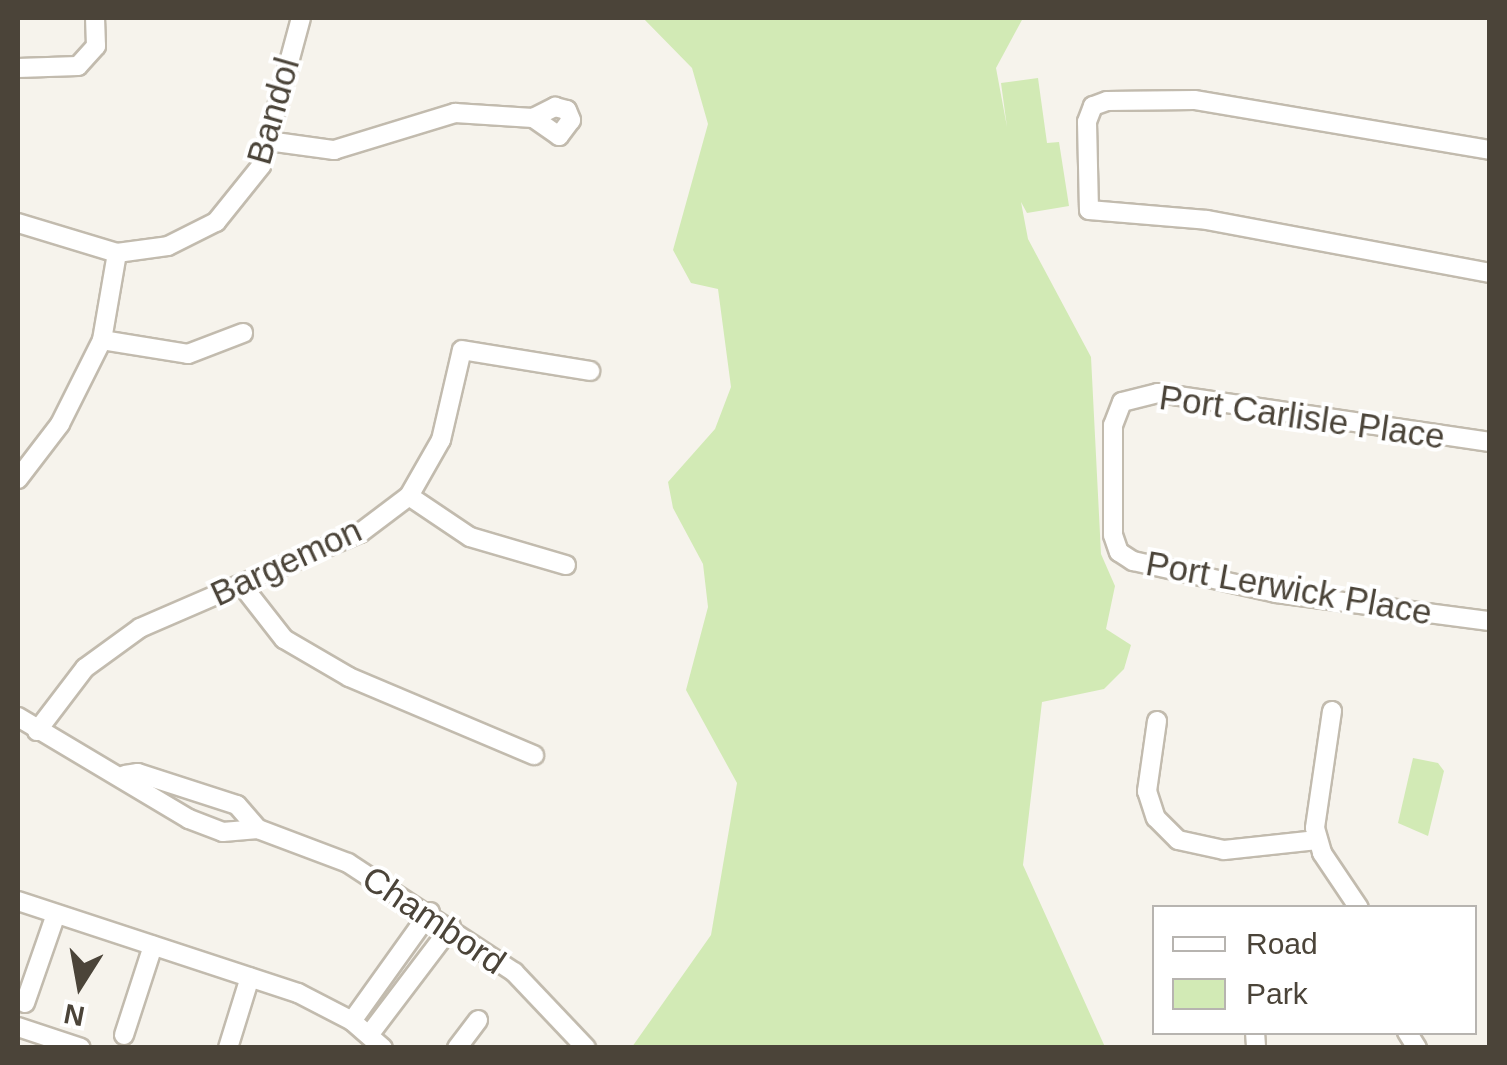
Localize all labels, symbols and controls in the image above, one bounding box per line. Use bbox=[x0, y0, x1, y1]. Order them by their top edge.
street label: Bandol bbox=[238, 53, 308, 169]
street label: Port Carlisle Place bbox=[1157, 376, 1447, 458]
street label: Bargemon bbox=[204, 509, 368, 615]
street label: Port Lerwick Place bbox=[1143, 542, 1435, 634]
street label: Chambord bbox=[355, 857, 513, 983]
legend bbox=[1152, 905, 1477, 1035]
text: Road bbox=[1246, 927, 1318, 960]
north arrow bbox=[30, 935, 130, 1035]
text: Park bbox=[1246, 977, 1308, 1010]
text: N bbox=[61, 998, 87, 1032]

